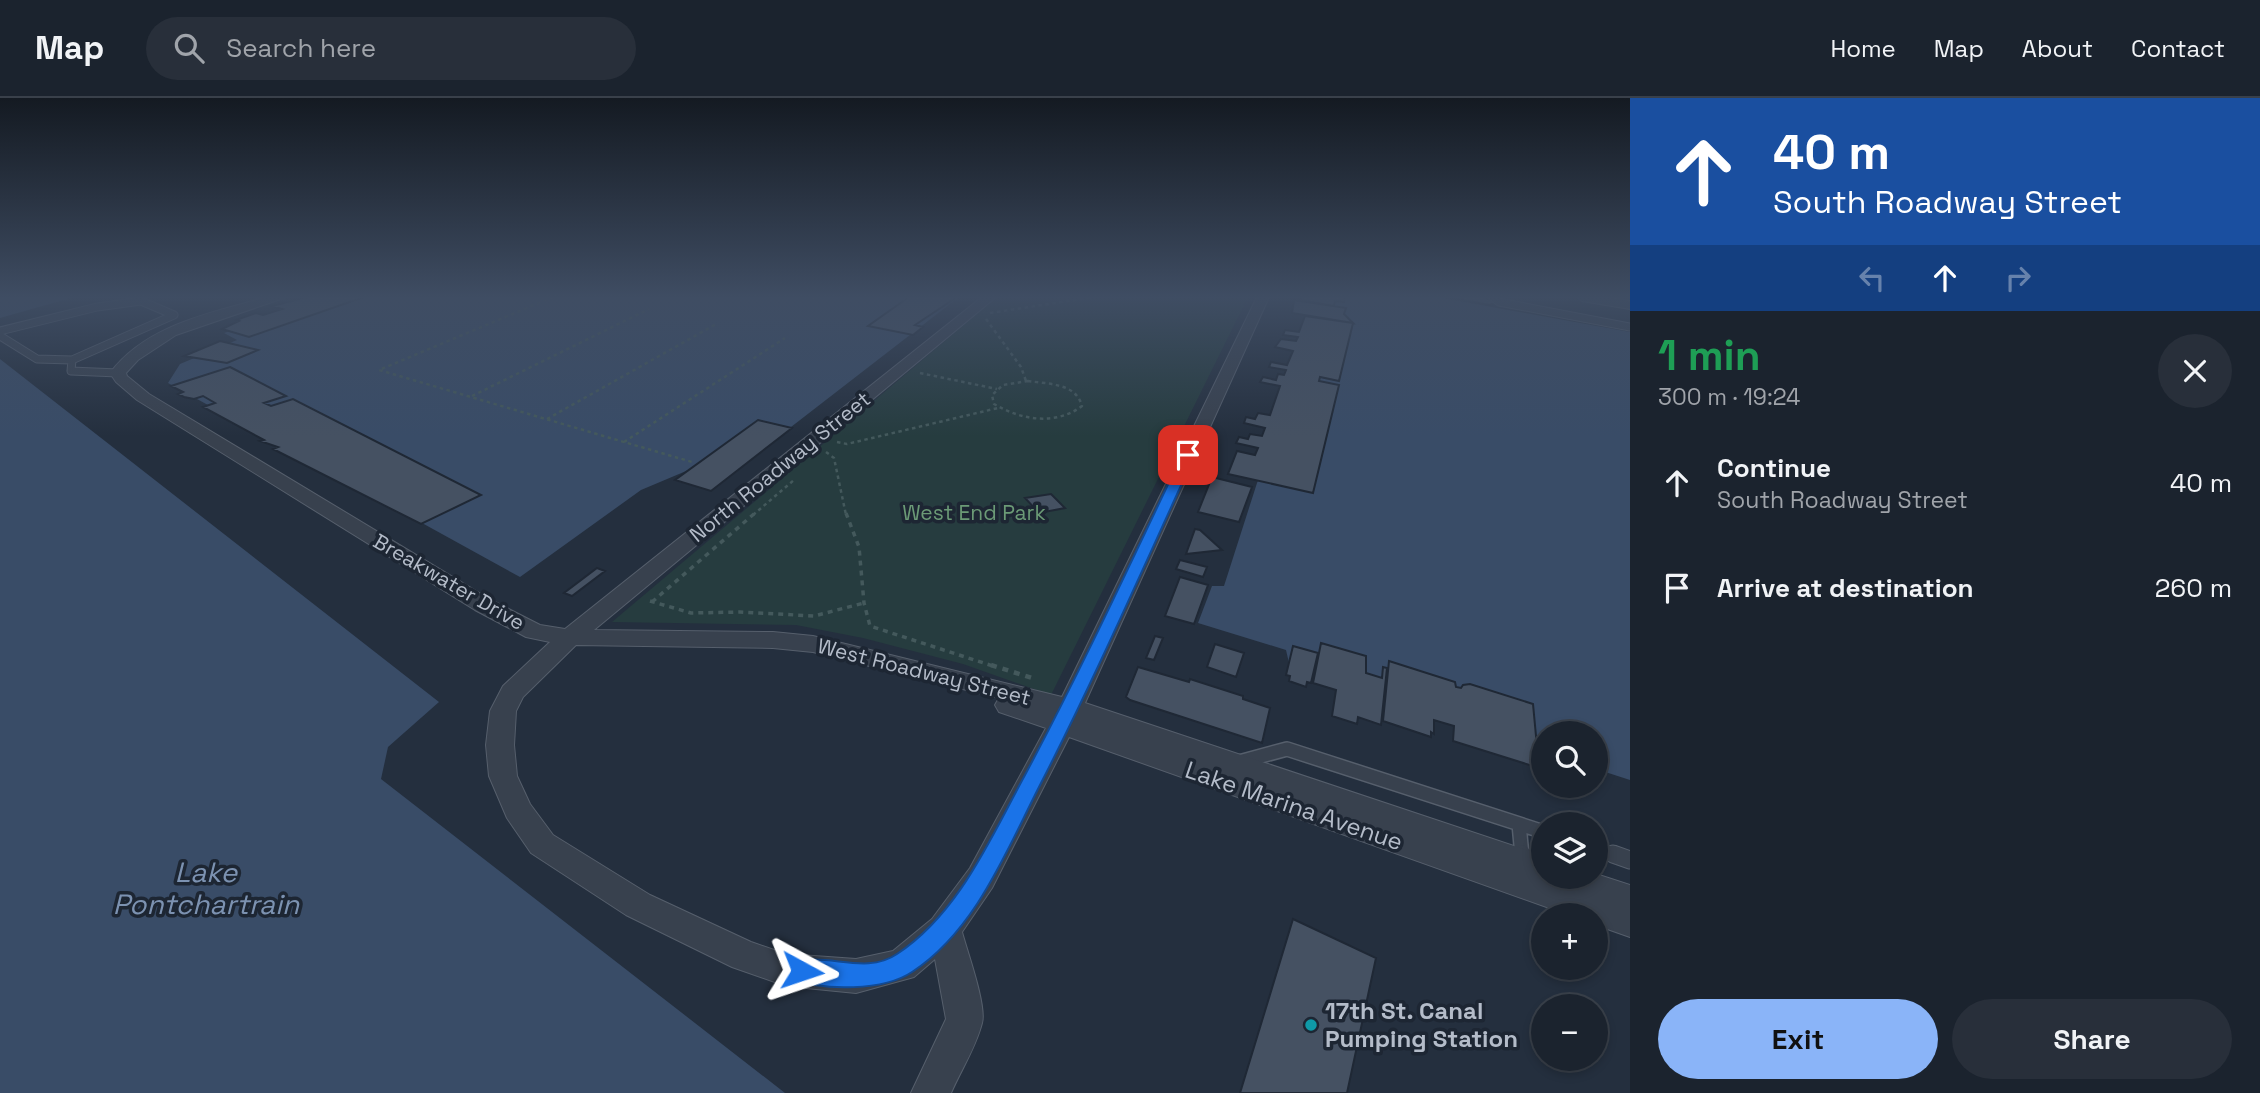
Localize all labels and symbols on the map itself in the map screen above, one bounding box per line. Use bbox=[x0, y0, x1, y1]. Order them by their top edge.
street label: North Roadway Street bbox=[684, 385, 876, 548]
pin bbox=[1158, 425, 1218, 485]
park label: West End Park bbox=[902, 499, 1046, 526]
street label: Breakwater Drive bbox=[369, 527, 530, 636]
street label: West Roadway Street bbox=[815, 632, 1034, 711]
street label: Lake Marina Avenue bbox=[1181, 754, 1407, 857]
water label: Lake Pontchartrain bbox=[113, 854, 300, 922]
position arrow bbox=[765, 934, 839, 1008]
place label: 17th St. Canal Pumping Station bbox=[1325, 995, 1518, 1054]
marker: 17th St. Canal Pumping Station bbox=[1303, 1017, 1319, 1033]

